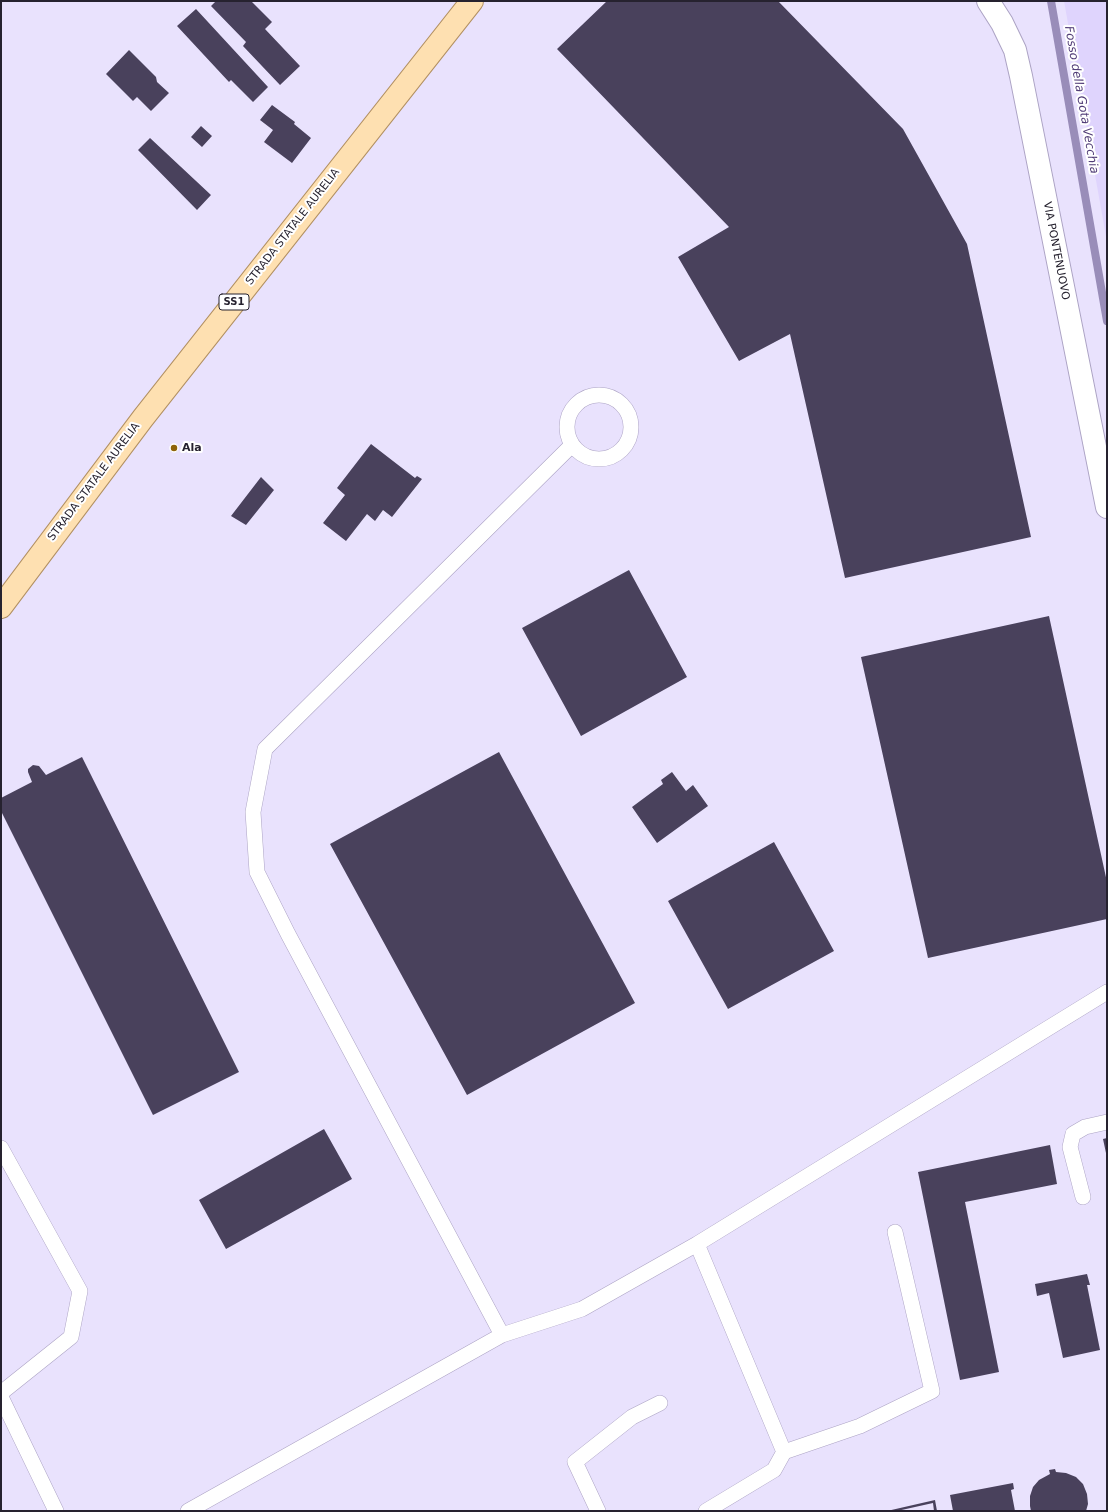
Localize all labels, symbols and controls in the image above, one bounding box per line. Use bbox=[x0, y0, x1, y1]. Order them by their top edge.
water label: Fosso della Gota Vecchia bbox=[1061, 25, 1101, 175]
street label: STRADA STATALE AURELIA bbox=[243, 166, 343, 288]
street label: VIA PONTENUOVO bbox=[1040, 201, 1072, 301]
road number: SS1 bbox=[219, 294, 249, 310]
street label: STRADA STATALE AURELIA bbox=[45, 420, 143, 544]
place label: Ala bbox=[182, 441, 202, 455]
marker: Ala bbox=[169, 443, 179, 453]

